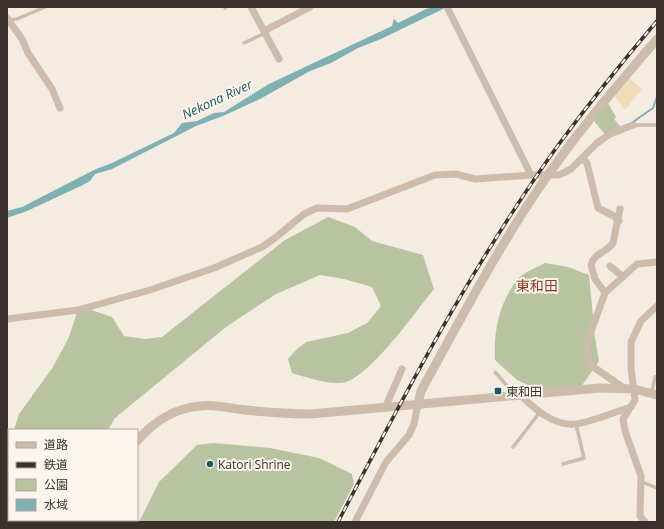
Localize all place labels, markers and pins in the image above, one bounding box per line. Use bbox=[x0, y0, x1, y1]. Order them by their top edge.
place label: 東和田 bbox=[506, 383, 542, 400]
marker: 東和田 bbox=[493, 386, 503, 396]
place label: Katori Shrine bbox=[218, 456, 291, 473]
marker: Katori Shrine bbox=[205, 459, 215, 469]

